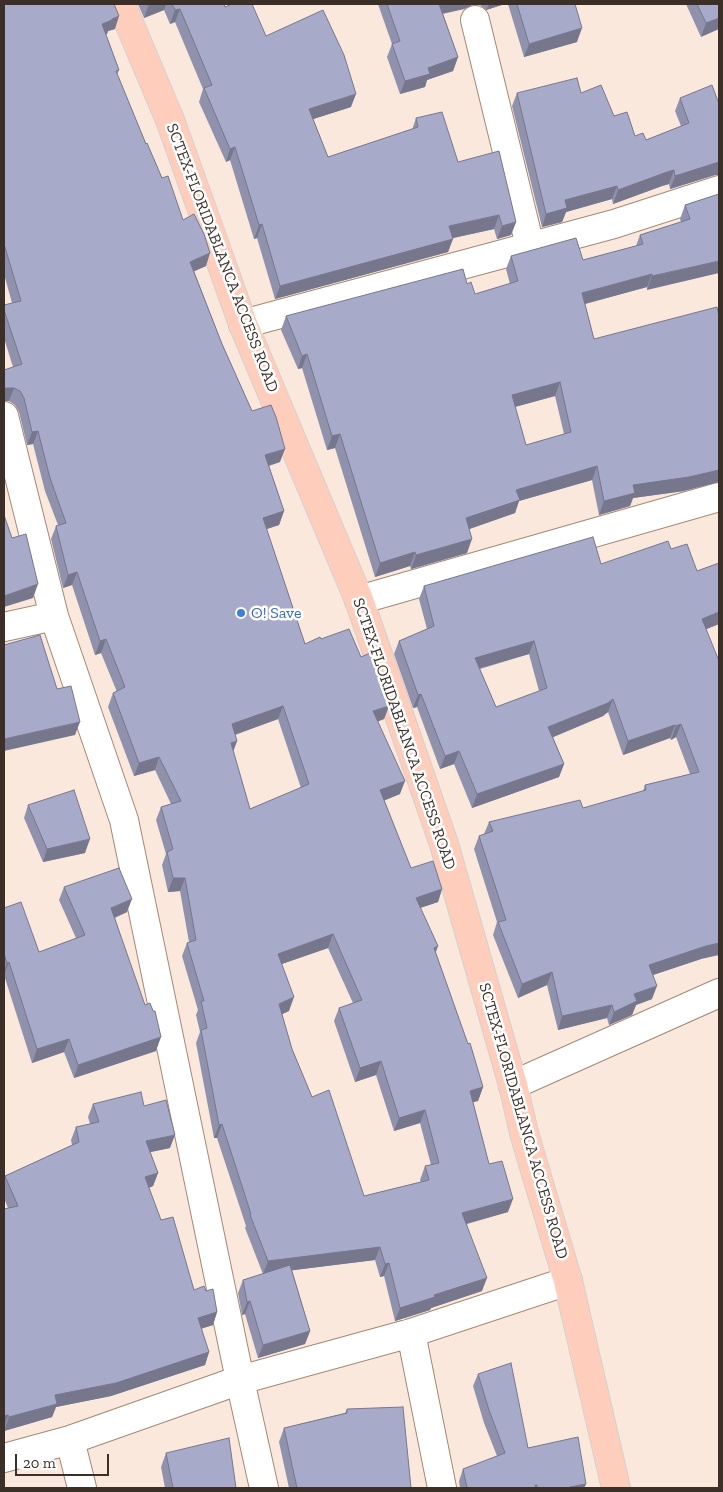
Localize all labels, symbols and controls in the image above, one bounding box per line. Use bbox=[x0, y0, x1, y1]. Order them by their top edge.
street label: SCTEX-FLORIDABLANCA ACCESS ROAD bbox=[162, 121, 282, 395]
street label: SCTEX-FLORIDABLANCA ACCESS ROAD bbox=[348, 596, 460, 872]
place label: O! Save bbox=[251, 603, 301, 623]
marker: O! Save bbox=[235, 607, 247, 619]
street label: SCTEX-FLORIDABLANCA ACCESS ROAD bbox=[474, 981, 572, 1261]
scale bar bbox=[18, 1444, 111, 1476]
text: 20 m bbox=[23, 1454, 56, 1472]

